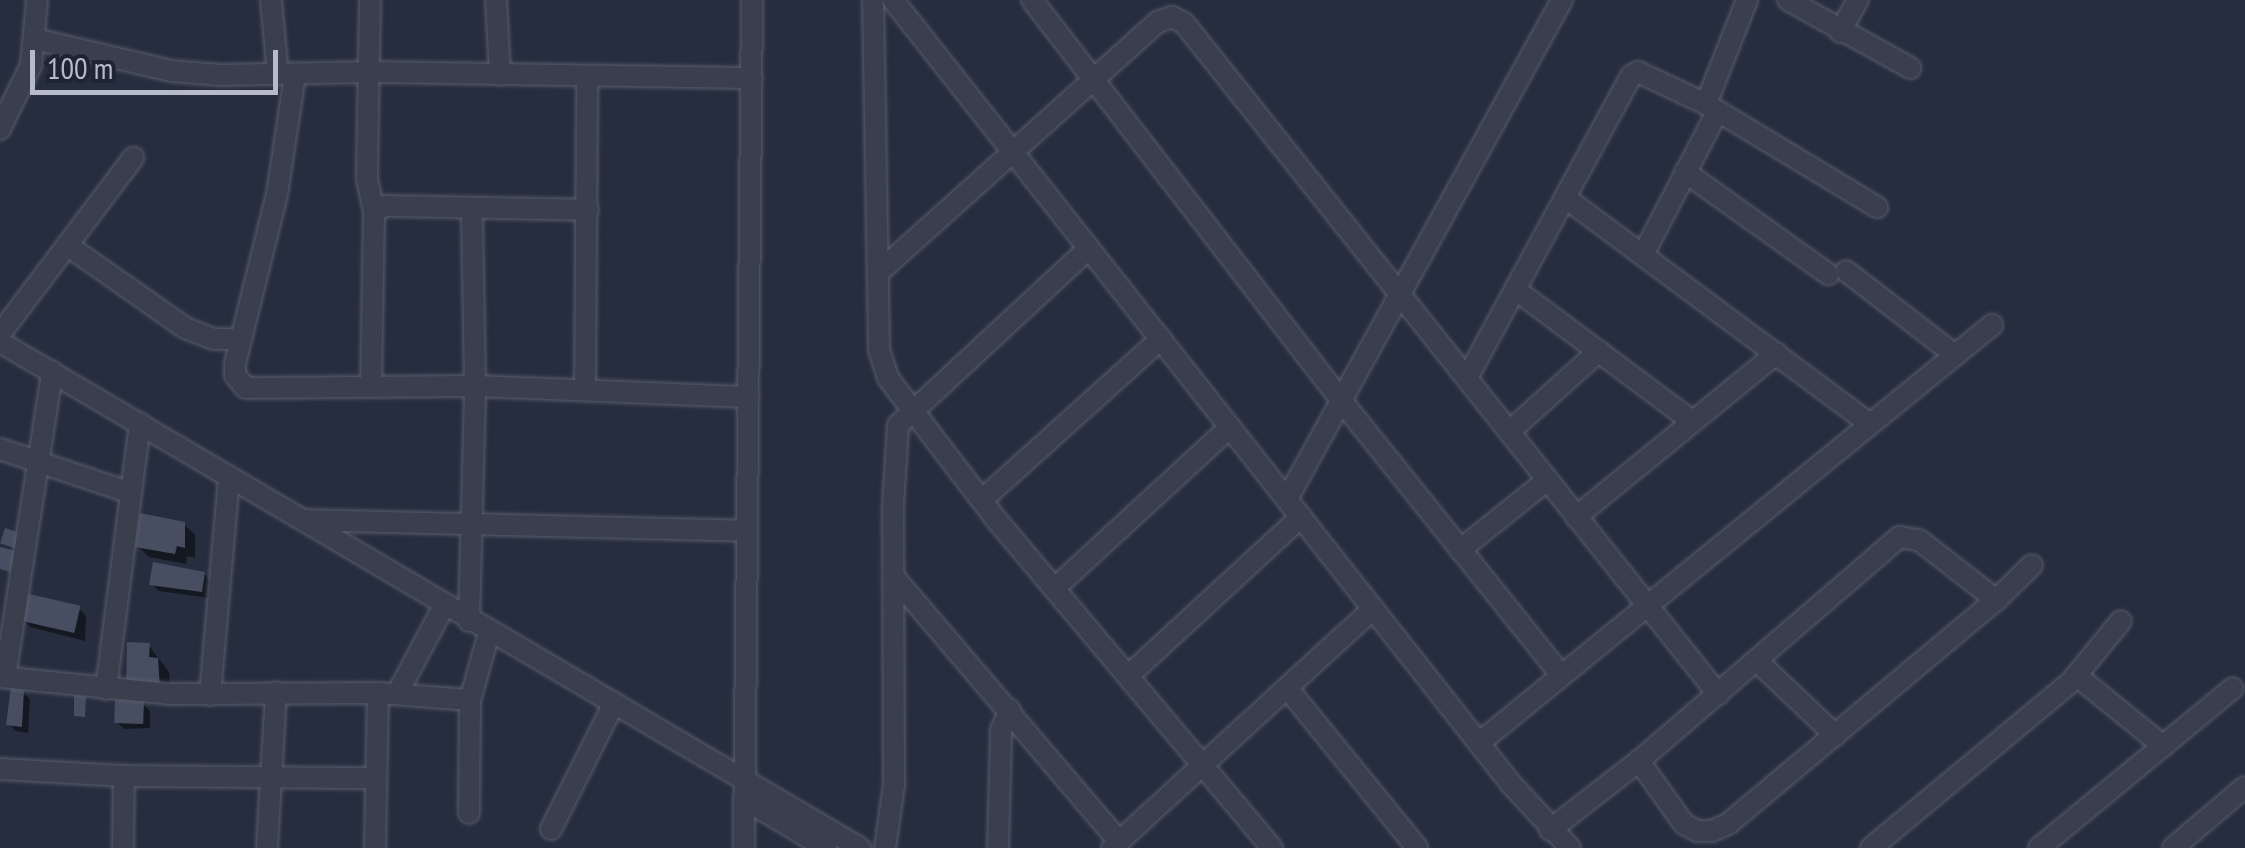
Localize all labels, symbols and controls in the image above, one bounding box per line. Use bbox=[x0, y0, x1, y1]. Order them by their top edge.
scale bar bbox=[35, 30, 282, 92]
text: 100 m bbox=[47, 48, 113, 87]

